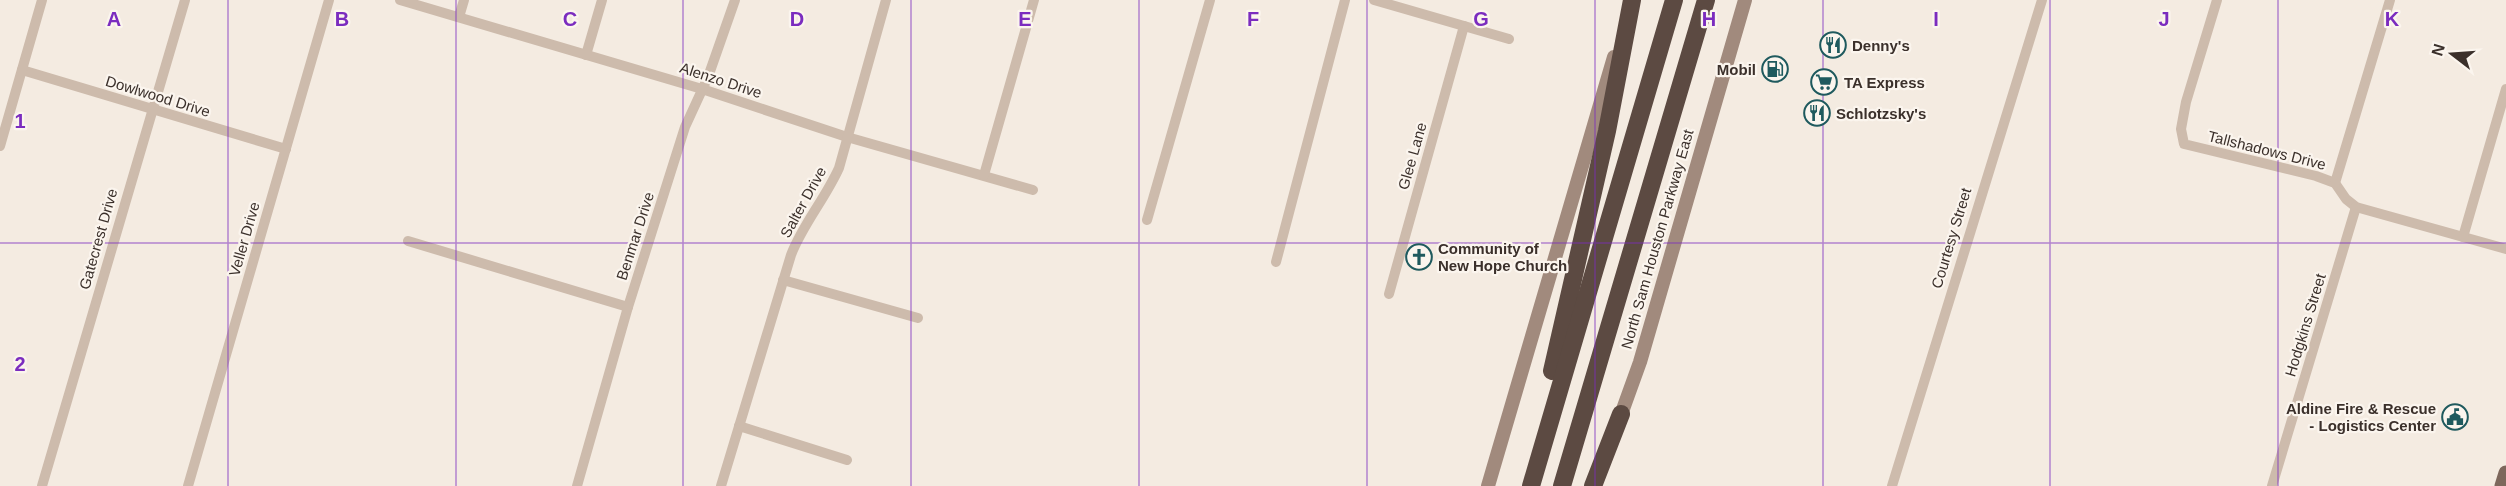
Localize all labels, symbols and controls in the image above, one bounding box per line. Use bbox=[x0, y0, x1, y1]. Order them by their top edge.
text: A bbox=[107, 8, 121, 30]
text: B bbox=[335, 8, 349, 30]
text: C bbox=[563, 8, 577, 30]
text: D bbox=[790, 8, 804, 30]
text: E bbox=[1018, 8, 1032, 30]
text: F bbox=[1247, 8, 1259, 30]
text: G bbox=[1473, 8, 1489, 30]
text: H bbox=[1702, 8, 1716, 30]
text: I bbox=[1933, 8, 1939, 30]
text: J bbox=[2158, 8, 2170, 30]
text: K bbox=[2385, 8, 2400, 30]
north arrow bbox=[2422, 24, 2482, 84]
restaurant icon: Denny's bbox=[1818, 30, 1848, 60]
place label: Denny's bbox=[1852, 37, 1910, 54]
text: N bbox=[2428, 42, 2448, 58]
fuel station icon: Mobil bbox=[1760, 54, 1790, 84]
street label: Alenzo Drive bbox=[678, 59, 764, 101]
place label: Mobil bbox=[1717, 61, 1756, 78]
supermarket icon: TA Express bbox=[1809, 67, 1839, 97]
street label: Dowlwood Drive bbox=[104, 72, 212, 120]
place label: TA Express bbox=[1844, 74, 1925, 91]
restaurant icon: Schlotzsky's bbox=[1802, 98, 1832, 128]
place label: Schlotzsky's bbox=[1836, 105, 1926, 122]
text: 1 bbox=[14, 110, 26, 132]
street label: Glee Lane bbox=[1394, 120, 1430, 192]
street label: North Sam Houston Parkway East bbox=[1617, 126, 1697, 351]
street label: Tallshadows Drive bbox=[2206, 127, 2328, 173]
street label: Salter Drive bbox=[777, 164, 829, 240]
street label: Courtesy Street bbox=[1928, 185, 1975, 290]
street label: Gatecrest Drive bbox=[75, 187, 121, 291]
street label: Benmar Drive bbox=[613, 190, 657, 282]
street label: Veller Drive bbox=[225, 200, 263, 278]
place label: Community of New Hope Church bbox=[1438, 240, 1567, 274]
church icon: Community of New Hope Church bbox=[1404, 242, 1434, 272]
street label: Hodgkins Street bbox=[2281, 271, 2329, 379]
text: 2 bbox=[14, 353, 26, 375]
place label: Aldine Fire & Rescue - Logistics Center bbox=[2286, 400, 2436, 434]
public building icon: Aldine Fire & Rescue - Logistics Center bbox=[2440, 402, 2470, 432]

